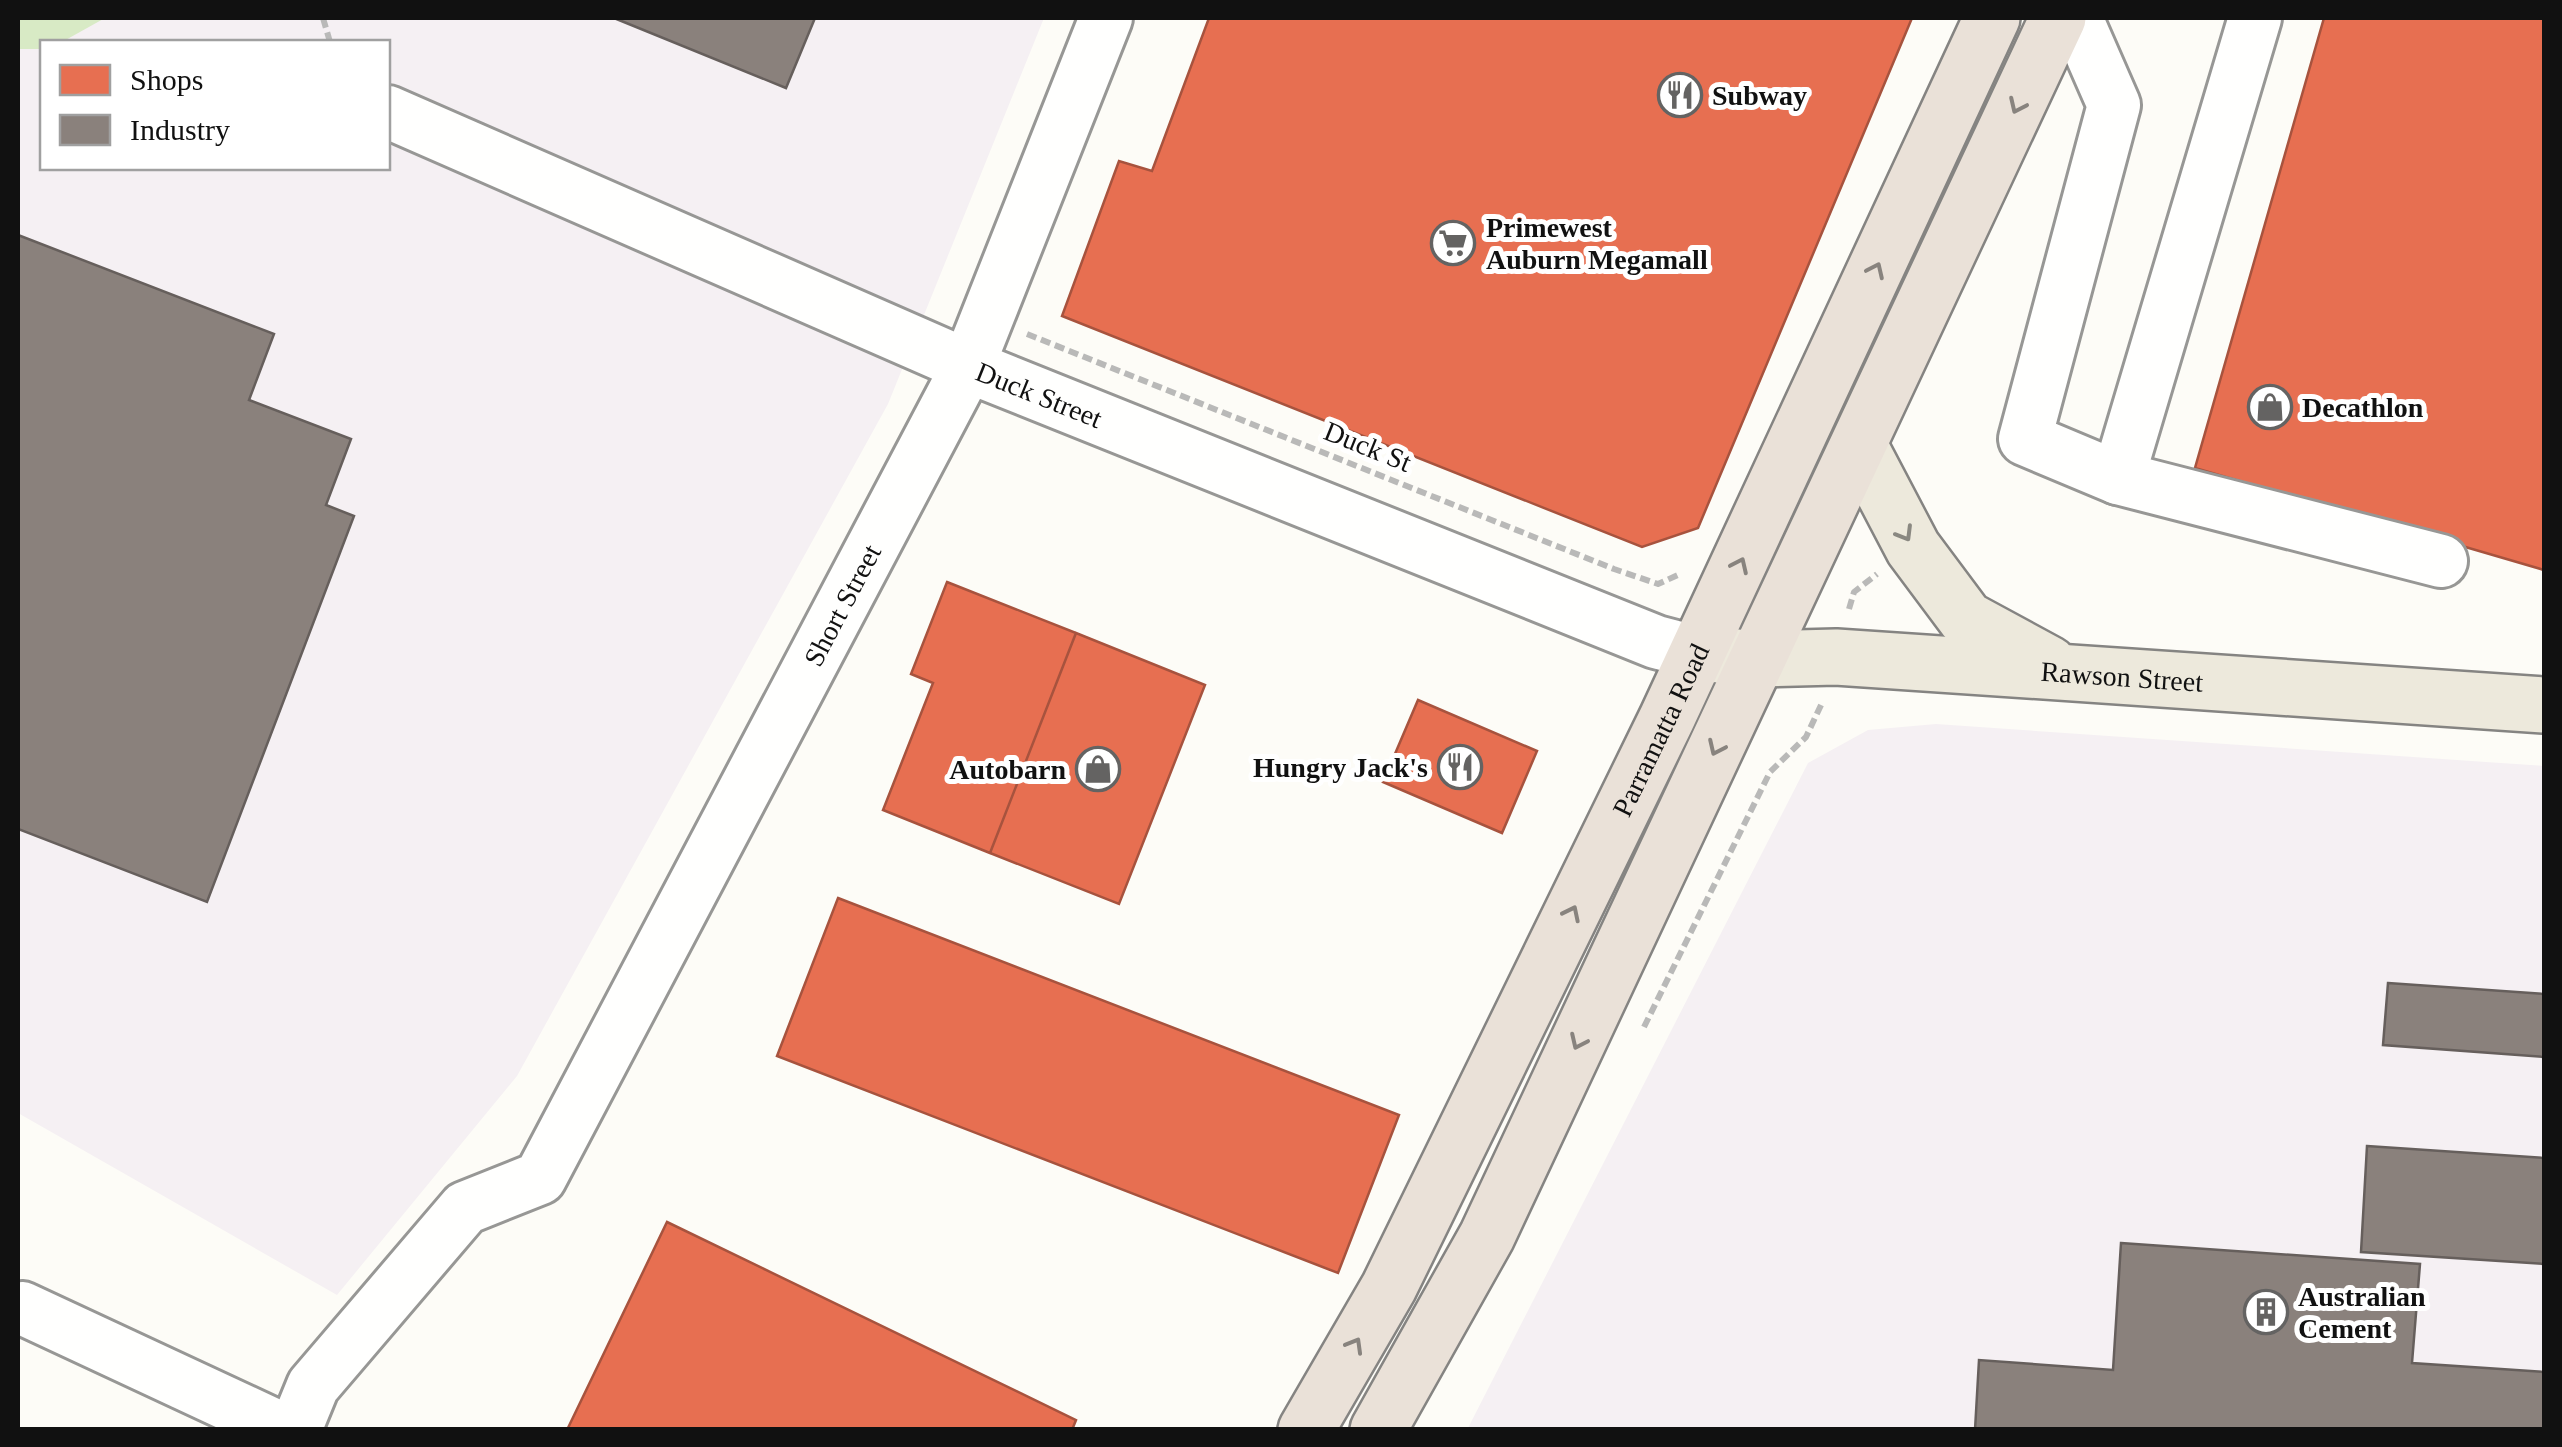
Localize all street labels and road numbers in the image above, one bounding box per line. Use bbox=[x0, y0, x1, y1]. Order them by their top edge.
street label: Duck Street bbox=[972, 356, 1107, 434]
street label: Duck St bbox=[1320, 415, 1416, 478]
street label: Short Street bbox=[798, 539, 887, 671]
street label: Parramatta Road bbox=[1606, 639, 1715, 821]
street label: Rawson Street bbox=[2040, 656, 2204, 698]

